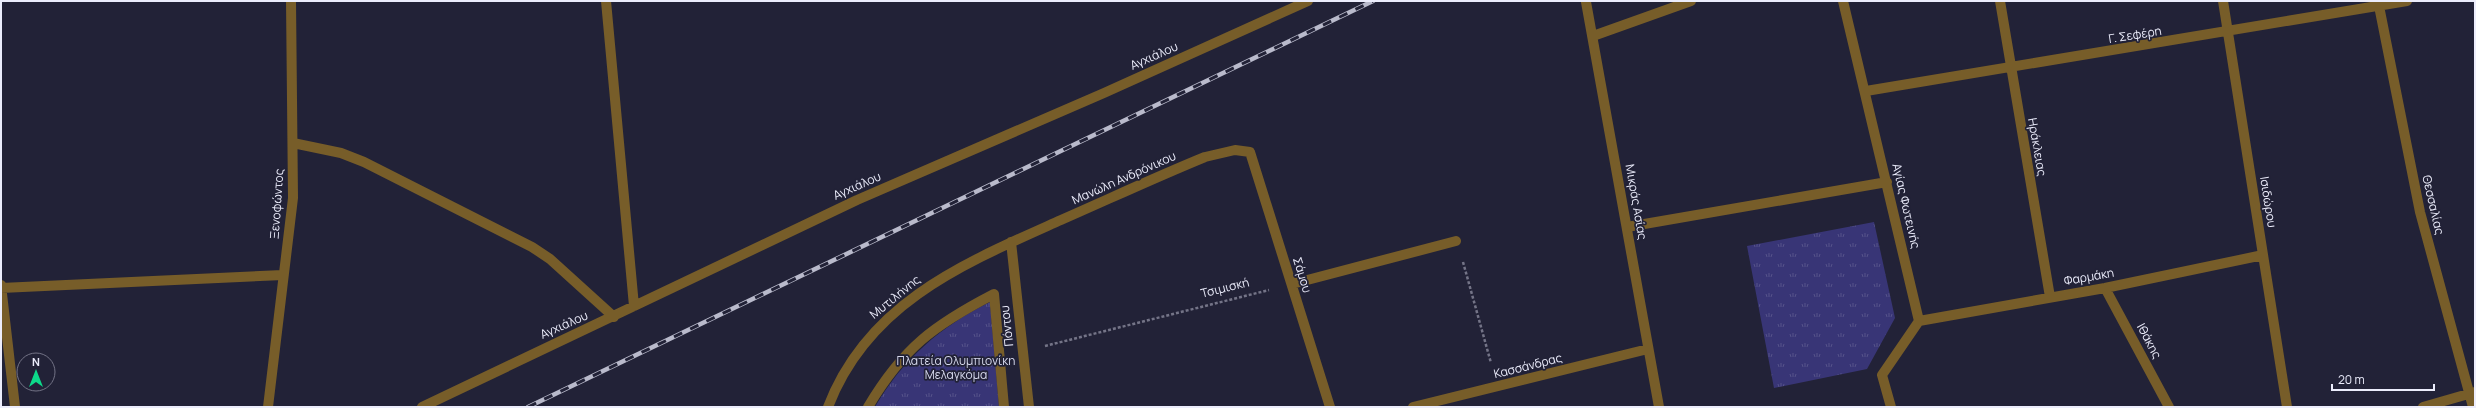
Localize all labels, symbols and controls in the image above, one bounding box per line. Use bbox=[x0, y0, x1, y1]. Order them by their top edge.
street label: Γ. Σεφέρη bbox=[2107, 22, 2163, 47]
street label: Αγχιάλου bbox=[1127, 37, 1180, 74]
street label: Ηράκλειας bbox=[2024, 116, 2051, 178]
street label: Μανώλη Ανδρόνικου bbox=[1069, 147, 1179, 208]
street label: Αγίας Φωτεινής bbox=[1888, 162, 1925, 251]
street label: Μικράς Ασίας bbox=[1621, 163, 1652, 241]
street label: Αγχιάλου bbox=[830, 167, 883, 204]
street label: Ξενοφώντος bbox=[266, 168, 287, 240]
street label: Θεσσαλίας bbox=[2418, 173, 2449, 237]
street label: Ισιδώρου bbox=[2256, 175, 2281, 229]
street label: Σάμου bbox=[1289, 255, 1316, 295]
street label: Φαρμάκη bbox=[2063, 264, 2115, 289]
street label: Μυτιλήνης bbox=[866, 271, 924, 322]
street label: Τσιμισκή bbox=[1199, 273, 1251, 302]
street label: Πόντου bbox=[996, 305, 1017, 347]
street label: Αγχιάλου bbox=[537, 306, 590, 343]
street label: Ιθάκης bbox=[2133, 320, 2166, 362]
street label: Κασσάνδρας bbox=[1492, 349, 1564, 382]
north arrow bbox=[16, 352, 56, 392]
park label: Πλατεία Ολυμπιονίκη Μελαγκόμα bbox=[897, 352, 1015, 383]
text: N bbox=[32, 354, 40, 369]
scale bar bbox=[2332, 366, 2434, 392]
text: 20 m bbox=[2338, 371, 2365, 388]

